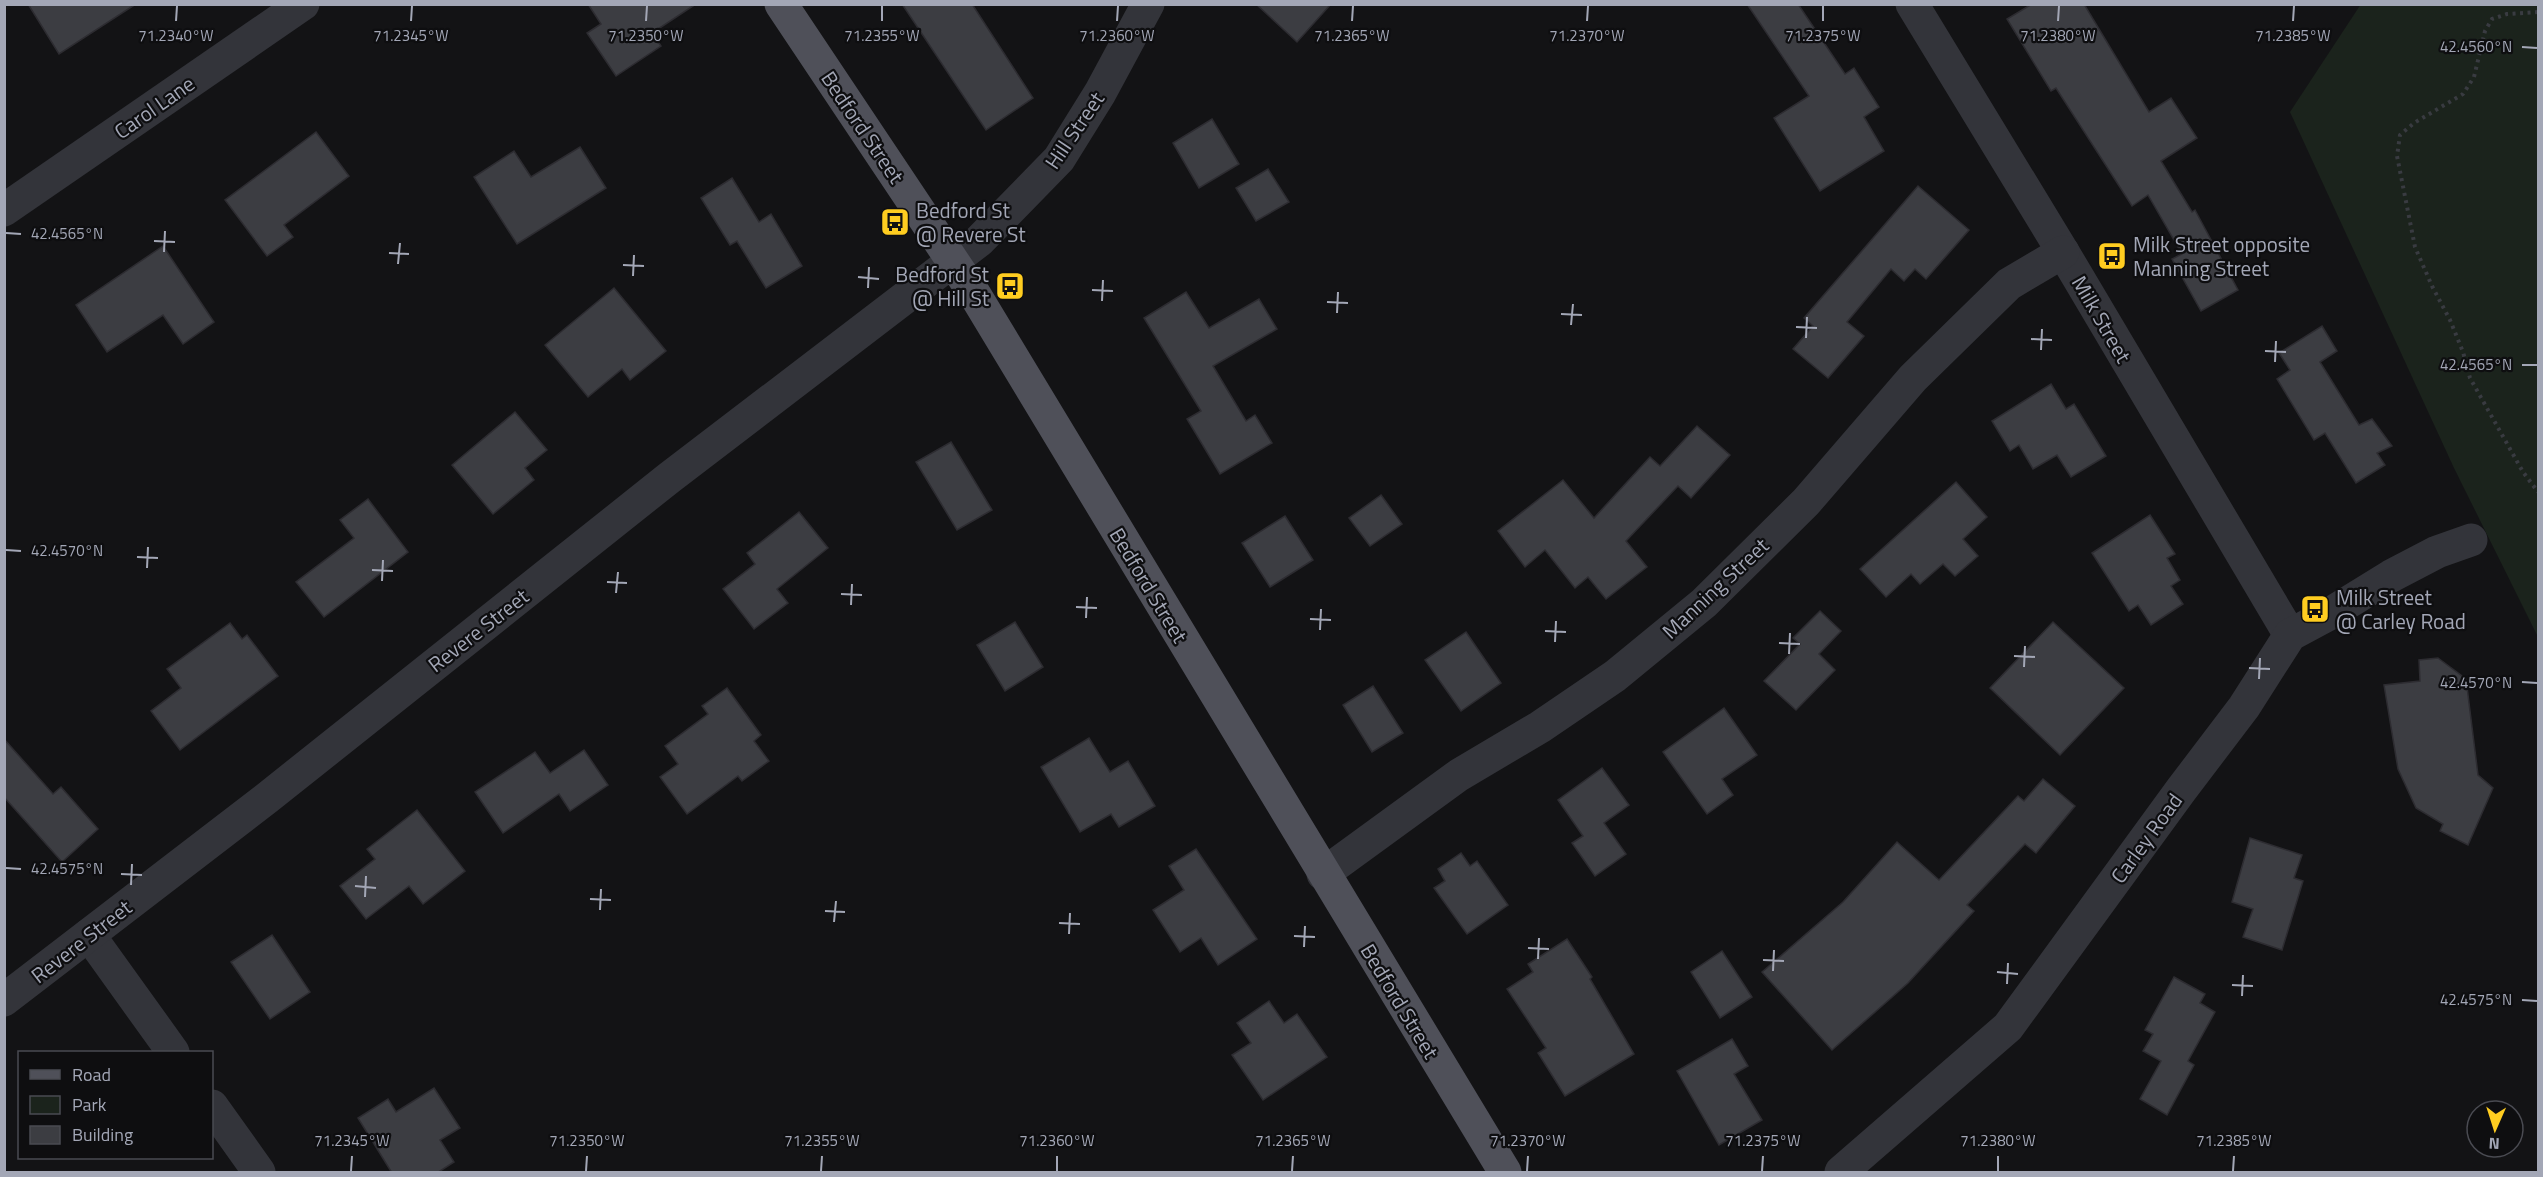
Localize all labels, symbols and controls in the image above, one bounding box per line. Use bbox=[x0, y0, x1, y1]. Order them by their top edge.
text: 71.2340°W bbox=[138, 24, 214, 47]
text: 71.2345°W bbox=[373, 24, 449, 47]
text: 71.2350°W bbox=[608, 24, 684, 47]
text: 71.2355°W bbox=[844, 24, 920, 47]
text: 71.2360°W bbox=[1079, 24, 1155, 47]
text: 71.2365°W bbox=[1314, 24, 1390, 47]
text: 71.2370°W bbox=[1549, 24, 1625, 47]
text: 71.2375°W bbox=[1785, 24, 1861, 47]
text: 71.2380°W bbox=[2020, 24, 2096, 47]
text: 71.2385°W bbox=[2255, 24, 2331, 47]
text: 42.4560°N bbox=[2440, 35, 2512, 58]
street label: Bedford Street bbox=[814, 64, 913, 190]
street label: Carol Lane bbox=[107, 68, 201, 146]
street label: Hill Street bbox=[1036, 84, 1112, 175]
place label: Bedford St @ Revere St bbox=[916, 194, 1026, 250]
bus stop icon: Bedford St @ Revere St bbox=[879, 206, 911, 238]
text: 42.4565°N bbox=[31, 222, 103, 245]
place label: Milk Street opposite Manning Street bbox=[2133, 228, 2310, 284]
bus stop icon: Milk Street opposite Manning Street bbox=[2096, 240, 2128, 272]
place label: Bedford St @ Hill St bbox=[895, 258, 990, 314]
street label: Milk Street bbox=[2064, 269, 2140, 369]
bus stop icon: Bedford St @ Hill St bbox=[994, 270, 1026, 302]
text: 42.4565°N bbox=[2440, 353, 2512, 376]
street label: Bedford Street bbox=[1102, 521, 1196, 649]
street label: Manning Street bbox=[1654, 529, 1776, 646]
text: 42.4570°N bbox=[31, 539, 103, 562]
street label: Revere Street bbox=[421, 580, 536, 680]
place label: Milk Street @ Carley Road bbox=[2336, 581, 2466, 637]
bus stop icon: Milk Street @ Carley Road bbox=[2299, 593, 2331, 625]
text: 42.4570°N bbox=[2440, 671, 2512, 694]
street label: Carley Road bbox=[2102, 786, 2190, 890]
text: 42.4575°N bbox=[31, 857, 103, 880]
street label: Revere Street bbox=[24, 891, 139, 991]
street label: Bedford Street bbox=[1353, 937, 1447, 1065]
text: 42.4575°N bbox=[2440, 988, 2512, 1011]
legend bbox=[18, 1051, 213, 1159]
text: Road bbox=[72, 1061, 111, 1088]
text: Park bbox=[72, 1091, 107, 1118]
north arrow bbox=[2465, 1099, 2525, 1159]
text: Building bbox=[72, 1121, 133, 1148]
text: 71.2345°W bbox=[314, 1129, 390, 1152]
text: 71.2350°W bbox=[549, 1129, 625, 1152]
text: 71.2355°W bbox=[784, 1129, 860, 1152]
text: 71.2360°W bbox=[1019, 1129, 1095, 1152]
text: 71.2365°W bbox=[1255, 1129, 1331, 1152]
text: 71.2370°W bbox=[1490, 1129, 1566, 1152]
text: 71.2375°W bbox=[1725, 1129, 1801, 1152]
text: 71.2380°W bbox=[1960, 1129, 2036, 1152]
text: 71.2385°W bbox=[2196, 1129, 2272, 1152]
text: N bbox=[2488, 1132, 2500, 1156]

